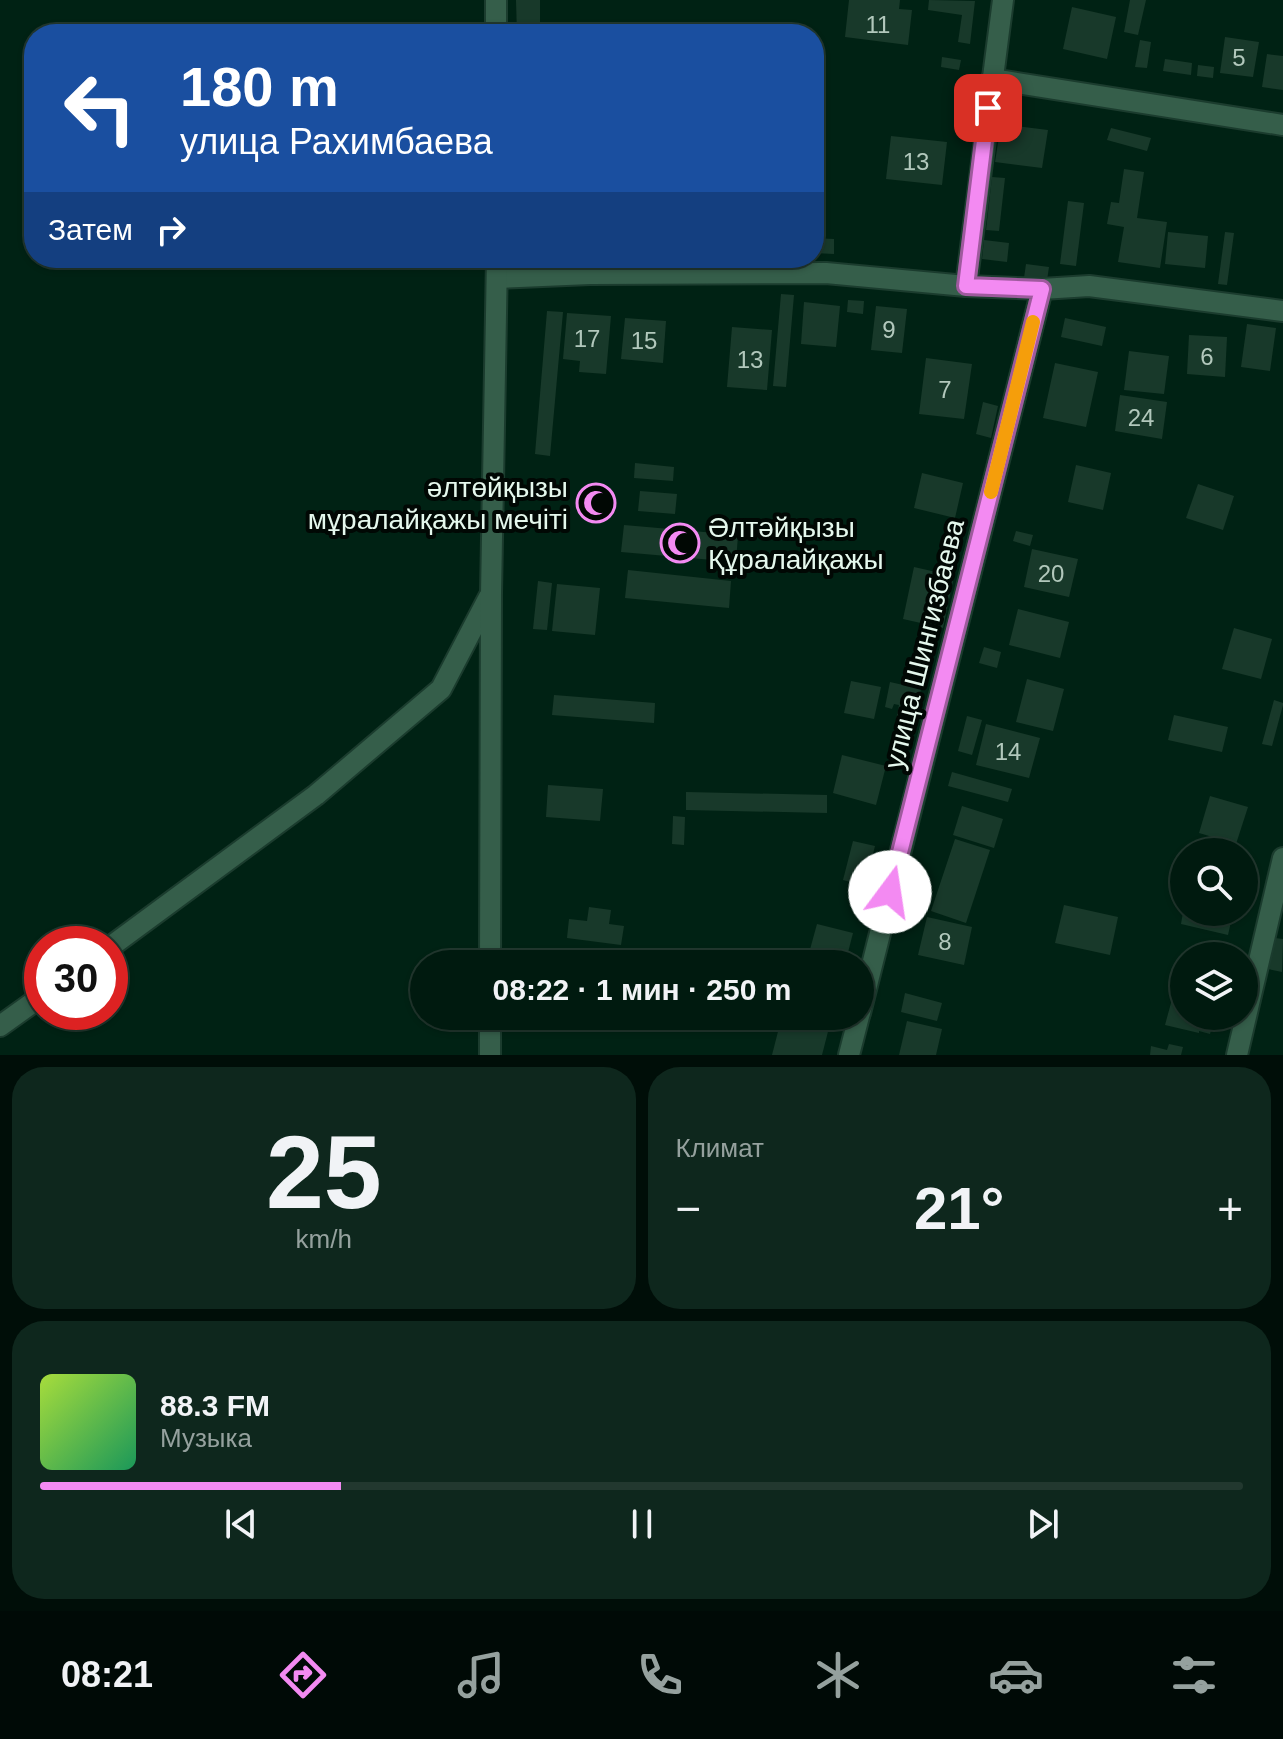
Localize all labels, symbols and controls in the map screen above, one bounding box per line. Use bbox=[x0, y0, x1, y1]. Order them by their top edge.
house number: 11 bbox=[866, 11, 890, 38]
house number: 5 bbox=[1232, 44, 1246, 71]
text: 180 m bbox=[180, 55, 339, 118]
icon: left bbox=[48, 56, 152, 160]
pin bbox=[954, 74, 1022, 142]
icon: arrive bbox=[966, 86, 1010, 130]
text: улица Рахимбаева bbox=[180, 121, 493, 162]
house number: 13 bbox=[903, 148, 929, 175]
icon: right bbox=[149, 208, 193, 252]
text: Затем bbox=[48, 213, 133, 246]
house number: 9 bbox=[882, 316, 896, 343]
house number: 17 bbox=[574, 325, 600, 352]
house number: 15 bbox=[631, 327, 657, 354]
house number: 6 bbox=[1200, 343, 1214, 370]
house number: 13 bbox=[737, 346, 763, 373]
house number: 7 bbox=[938, 376, 952, 403]
house number: 24 bbox=[1128, 404, 1154, 431]
place label: әлтөйқызы мұралайқажы мечіті bbox=[308, 472, 568, 535]
mosque icon: әлтөйқызы мұралайқажы мечіті bbox=[575, 482, 617, 524]
place label: Әлтәйқызы Құралайқажы bbox=[708, 512, 884, 575]
street label: улица Шингизбаева bbox=[878, 515, 970, 772]
mosque icon: Әлтәйқызы Құралайқажы bbox=[659, 522, 701, 564]
house number: 20 bbox=[1038, 560, 1064, 587]
house number: 14 bbox=[995, 738, 1021, 765]
map controls bbox=[1170, 838, 1258, 1030]
button: search bbox=[1170, 838, 1258, 926]
position arrow bbox=[848, 850, 932, 934]
speed limit sign: 30 bbox=[24, 926, 128, 1030]
house number: 8 bbox=[938, 928, 952, 955]
button: layers bbox=[1170, 942, 1258, 1030]
text: 08:22 · 1 мин · 250 m bbox=[493, 973, 791, 1006]
text: 25 bbox=[266, 1114, 382, 1230]
text: Климат bbox=[676, 1133, 764, 1163]
text: 21° bbox=[914, 1175, 1005, 1242]
text: − bbox=[676, 1184, 701, 1233]
text: + bbox=[1217, 1184, 1243, 1233]
text: km/h bbox=[296, 1224, 352, 1254]
text: 88.3 FM bbox=[160, 1389, 270, 1422]
text: Музыка bbox=[160, 1423, 252, 1453]
icon: previous bbox=[219, 1502, 263, 1546]
icon: pause bbox=[620, 1502, 664, 1546]
icon: next bbox=[1021, 1502, 1065, 1546]
icon: directions bbox=[275, 1647, 331, 1703]
icon: music bbox=[453, 1647, 509, 1703]
icon: phone bbox=[632, 1647, 688, 1703]
icon: climate bbox=[810, 1647, 866, 1703]
icon: car bbox=[988, 1647, 1044, 1703]
icon: filters bbox=[1166, 1647, 1222, 1703]
text: 08:21 bbox=[61, 1654, 153, 1695]

